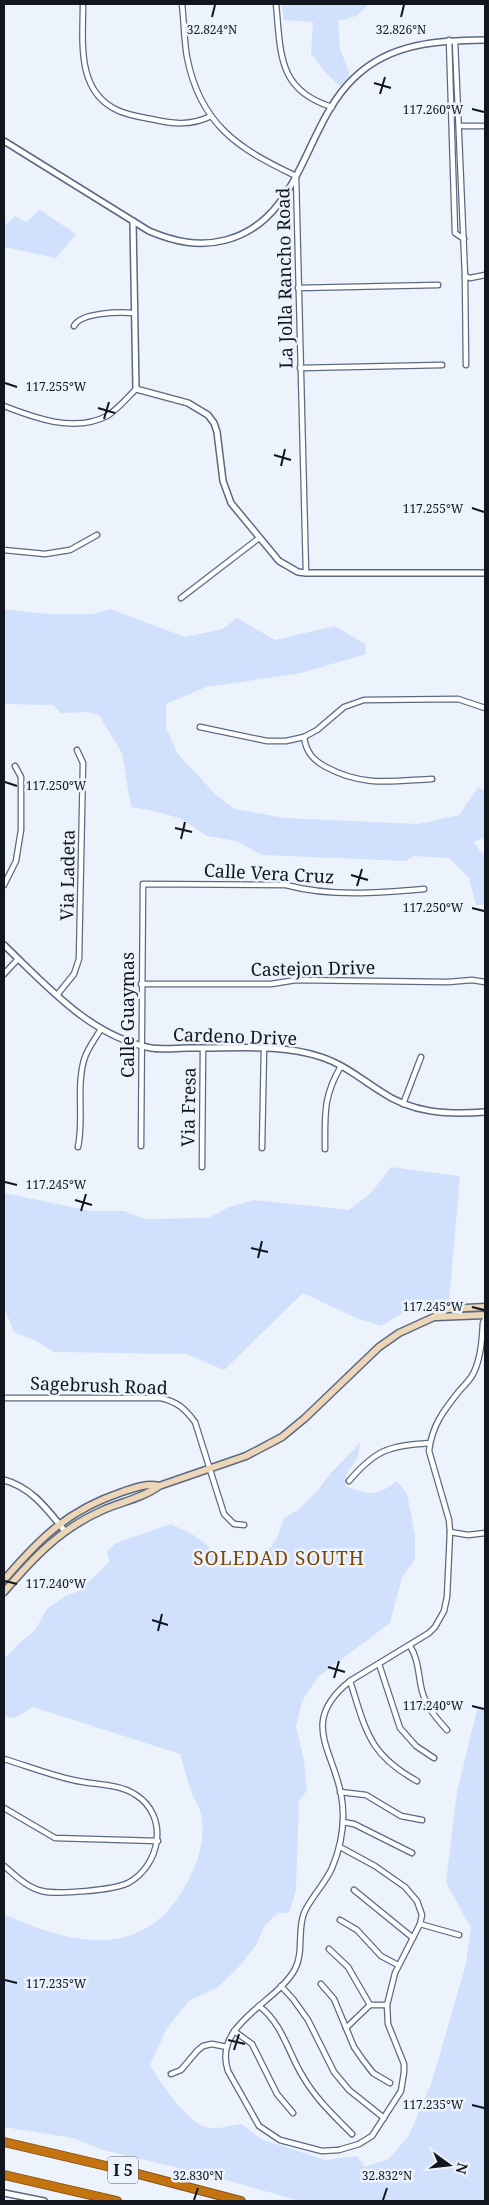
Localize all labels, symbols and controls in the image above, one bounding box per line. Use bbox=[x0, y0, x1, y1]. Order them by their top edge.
text: 32.824°N bbox=[187, 21, 237, 38]
text: 32.826°N bbox=[376, 21, 426, 38]
text: 117.260°W bbox=[403, 101, 464, 118]
street label: La Jolla Rancho Road bbox=[270, 187, 298, 369]
text: 117.255°W bbox=[26, 378, 87, 395]
text: 117.255°W bbox=[403, 500, 464, 517]
text: 117.250°W bbox=[26, 777, 87, 794]
street label: Via Ladeta bbox=[54, 829, 80, 921]
street label: Calle Vera Cruz bbox=[203, 858, 335, 888]
text: 117.250°W bbox=[403, 899, 464, 916]
street label: Calle Guaymas bbox=[115, 952, 139, 1078]
street label: Castejon Drive bbox=[250, 955, 376, 981]
street label: Cardeno Drive bbox=[172, 1022, 298, 1050]
street label: Via Fresa bbox=[175, 1067, 201, 1147]
text: 117.245°W bbox=[26, 1176, 87, 1193]
text: 117.245°W bbox=[403, 1298, 464, 1315]
street label: Sagebrush Road bbox=[30, 1371, 168, 1399]
district label: SOLEDAD SOUTH bbox=[193, 1545, 365, 1571]
text: 117.240°W bbox=[26, 1575, 87, 1592]
text: 117.240°W bbox=[403, 1697, 464, 1714]
text: 117.235°W bbox=[26, 1975, 87, 1992]
text: 117.235°W bbox=[403, 2096, 464, 2113]
north arrow bbox=[424, 2140, 474, 2190]
road number: I 5 bbox=[108, 2156, 138, 2184]
text: N bbox=[451, 2161, 473, 2176]
text: 32.830°N bbox=[173, 2167, 223, 2184]
text: 32.832°N bbox=[362, 2167, 412, 2184]

